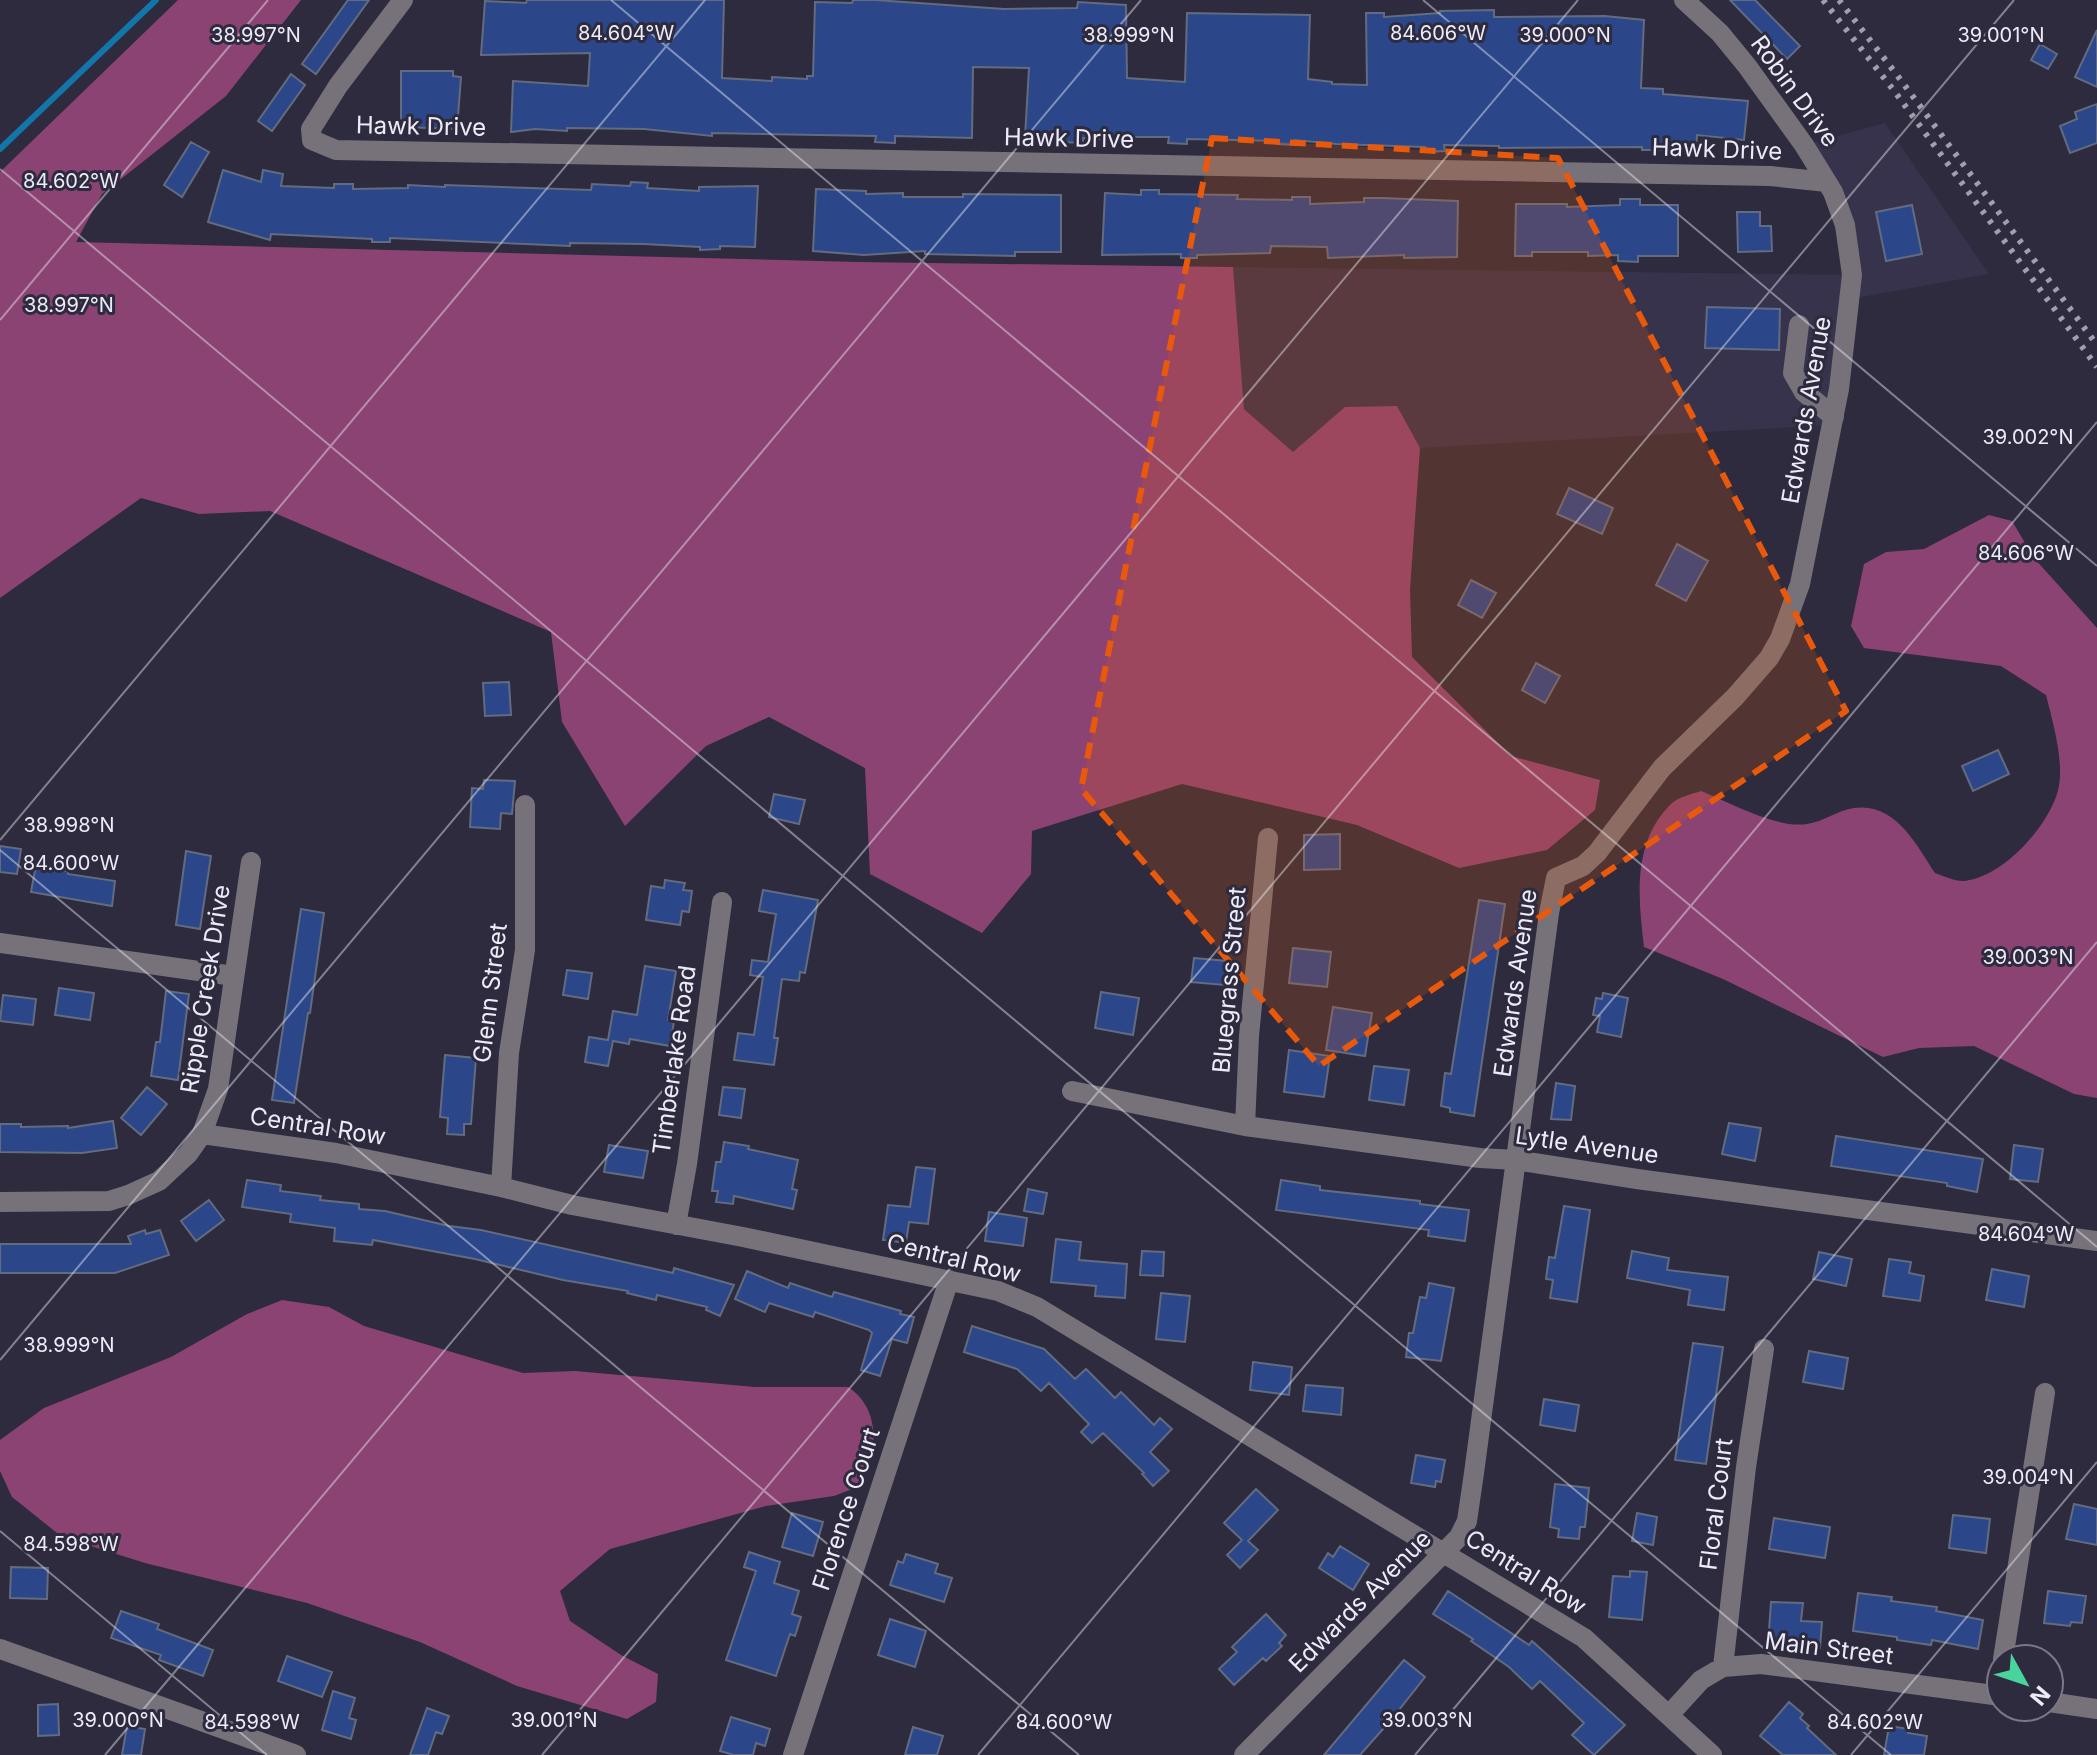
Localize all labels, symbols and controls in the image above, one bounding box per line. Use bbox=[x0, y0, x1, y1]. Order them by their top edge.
text: 84.604°W bbox=[578, 21, 674, 45]
text: 84.606°W bbox=[1390, 21, 1486, 45]
text: 38.997°N bbox=[211, 23, 301, 47]
text: 38.999°N bbox=[1083, 23, 1175, 47]
text: 39.000°N bbox=[1519, 23, 1611, 47]
text: 39.001°N bbox=[1957, 23, 2045, 47]
street label: Robin Drive bbox=[1745, 30, 1845, 152]
street label: Hawk Drive bbox=[356, 110, 486, 142]
street label: Hawk Drive bbox=[1004, 122, 1134, 154]
street label: Hawk Drive bbox=[1651, 132, 1783, 166]
text: 84.602°W bbox=[23, 169, 119, 193]
text: 38.997°N bbox=[24, 293, 114, 317]
street label: Edwards Avenue bbox=[1775, 314, 1837, 506]
text: 39.002°N bbox=[1982, 425, 2074, 449]
text: 84.606°W bbox=[1978, 541, 2074, 565]
text: 38.998°N bbox=[24, 813, 114, 837]
text: 84.600°W bbox=[23, 851, 119, 875]
street label: Ripple Creek Drive bbox=[174, 883, 236, 1095]
street label: Bluegrass Street bbox=[1206, 886, 1252, 1074]
street label: Edwards Avenue bbox=[1487, 887, 1543, 1079]
street label: Glenn Street bbox=[467, 921, 513, 1065]
text: 39.003°N bbox=[1983, 945, 2073, 969]
street label: Timberlake Road bbox=[646, 963, 702, 1157]
street label: Central Row bbox=[248, 1101, 388, 1151]
street label: Lytle Avenue bbox=[1513, 1121, 1661, 1169]
text: 84.604°W bbox=[1978, 1222, 2074, 1246]
street label: Central Row bbox=[884, 1227, 1024, 1289]
text: 38.999°N bbox=[23, 1333, 115, 1357]
street label: Florence Court bbox=[806, 1424, 886, 1594]
street label: Floral Court bbox=[1694, 1436, 1739, 1572]
text: 39.004°N bbox=[1982, 1465, 2074, 1489]
street label: Central Row bbox=[1460, 1523, 1592, 1621]
street label: Edwards Avenue bbox=[1283, 1524, 1437, 1678]
text: 84.598°W bbox=[23, 1532, 119, 1556]
street label: Main Street bbox=[1763, 1626, 1895, 1670]
north arrow bbox=[1985, 1643, 2065, 1723]
text: N bbox=[2025, 1681, 2056, 1711]
text: 39.000°N bbox=[72, 1708, 164, 1732]
text: 39.001°N bbox=[510, 1708, 598, 1732]
text: 39.003°N bbox=[1382, 1708, 1472, 1732]
text: 84.598°W bbox=[204, 1710, 300, 1734]
text: 84.600°W bbox=[1016, 1710, 1112, 1734]
text: 84.602°W bbox=[1827, 1710, 1923, 1734]

